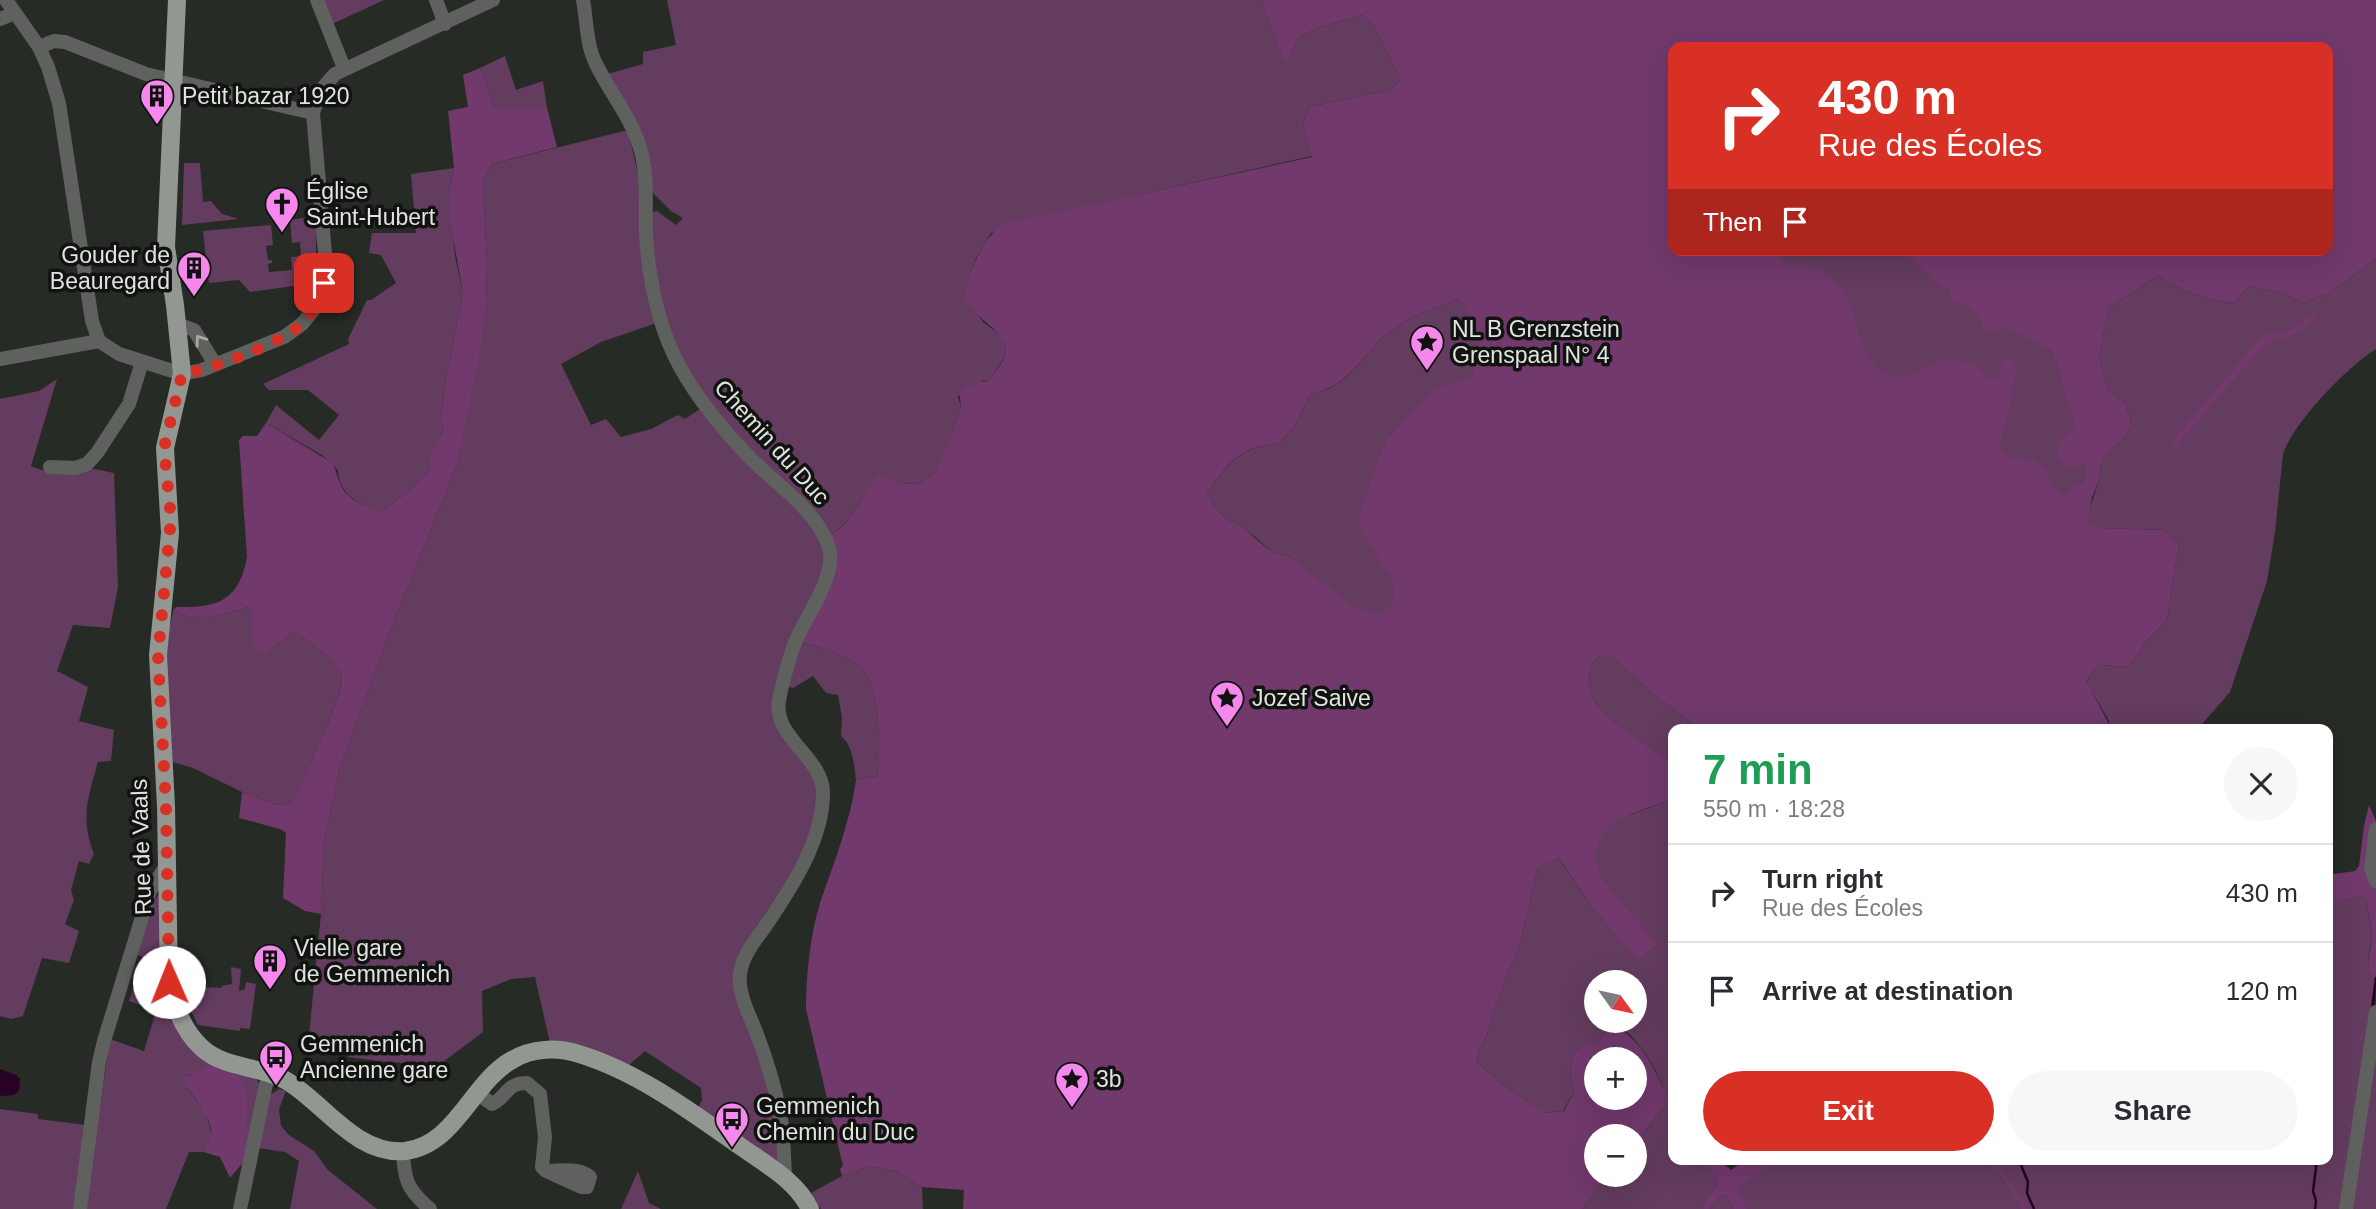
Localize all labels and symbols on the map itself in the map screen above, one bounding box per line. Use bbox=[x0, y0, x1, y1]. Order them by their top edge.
building icon: Petit bazar 1920 bbox=[138, 77, 176, 126]
place label: Petit bazar 1920 bbox=[182, 83, 350, 109]
place label: Église Saint-Hubert bbox=[306, 178, 436, 230]
church icon: Église Saint-Hubert bbox=[263, 185, 301, 234]
place label: Gouder de Beauregard bbox=[50, 242, 170, 294]
building icon: Gouder de Beauregard bbox=[175, 249, 213, 298]
pin bbox=[294, 253, 354, 313]
place label: NL B Grenzstein Grenspaal N° 4 bbox=[1452, 316, 1620, 368]
place icon: NL B Grenzstein Grenspaal N° 4 bbox=[1408, 323, 1446, 372]
one-way arrow bbox=[196, 335, 208, 348]
street label: Chemin du Duc bbox=[709, 374, 835, 510]
place icon: Jozef Saive bbox=[1208, 679, 1246, 728]
place label: Jozef Saive bbox=[1252, 685, 1371, 711]
street label: Rue de Vaals bbox=[126, 778, 156, 916]
place label: Vielle gare de Gemmenich bbox=[294, 935, 450, 987]
building icon: Vielle gare de Gemmenich bbox=[251, 942, 289, 991]
position arrow bbox=[132, 945, 206, 1019]
north arrow bbox=[1584, 970, 1647, 1032]
place label: Gemmenich Ancienne gare bbox=[300, 1031, 448, 1083]
bus stop icon: Gemmenich Ancienne gare bbox=[257, 1038, 295, 1087]
place icon: 3b bbox=[1053, 1060, 1091, 1109]
place label: 3b bbox=[1096, 1066, 1122, 1092]
place label: Gemmenich Chemin du Duc bbox=[756, 1093, 915, 1145]
bus stop icon: Gemmenich Chemin du Duc bbox=[713, 1100, 751, 1149]

